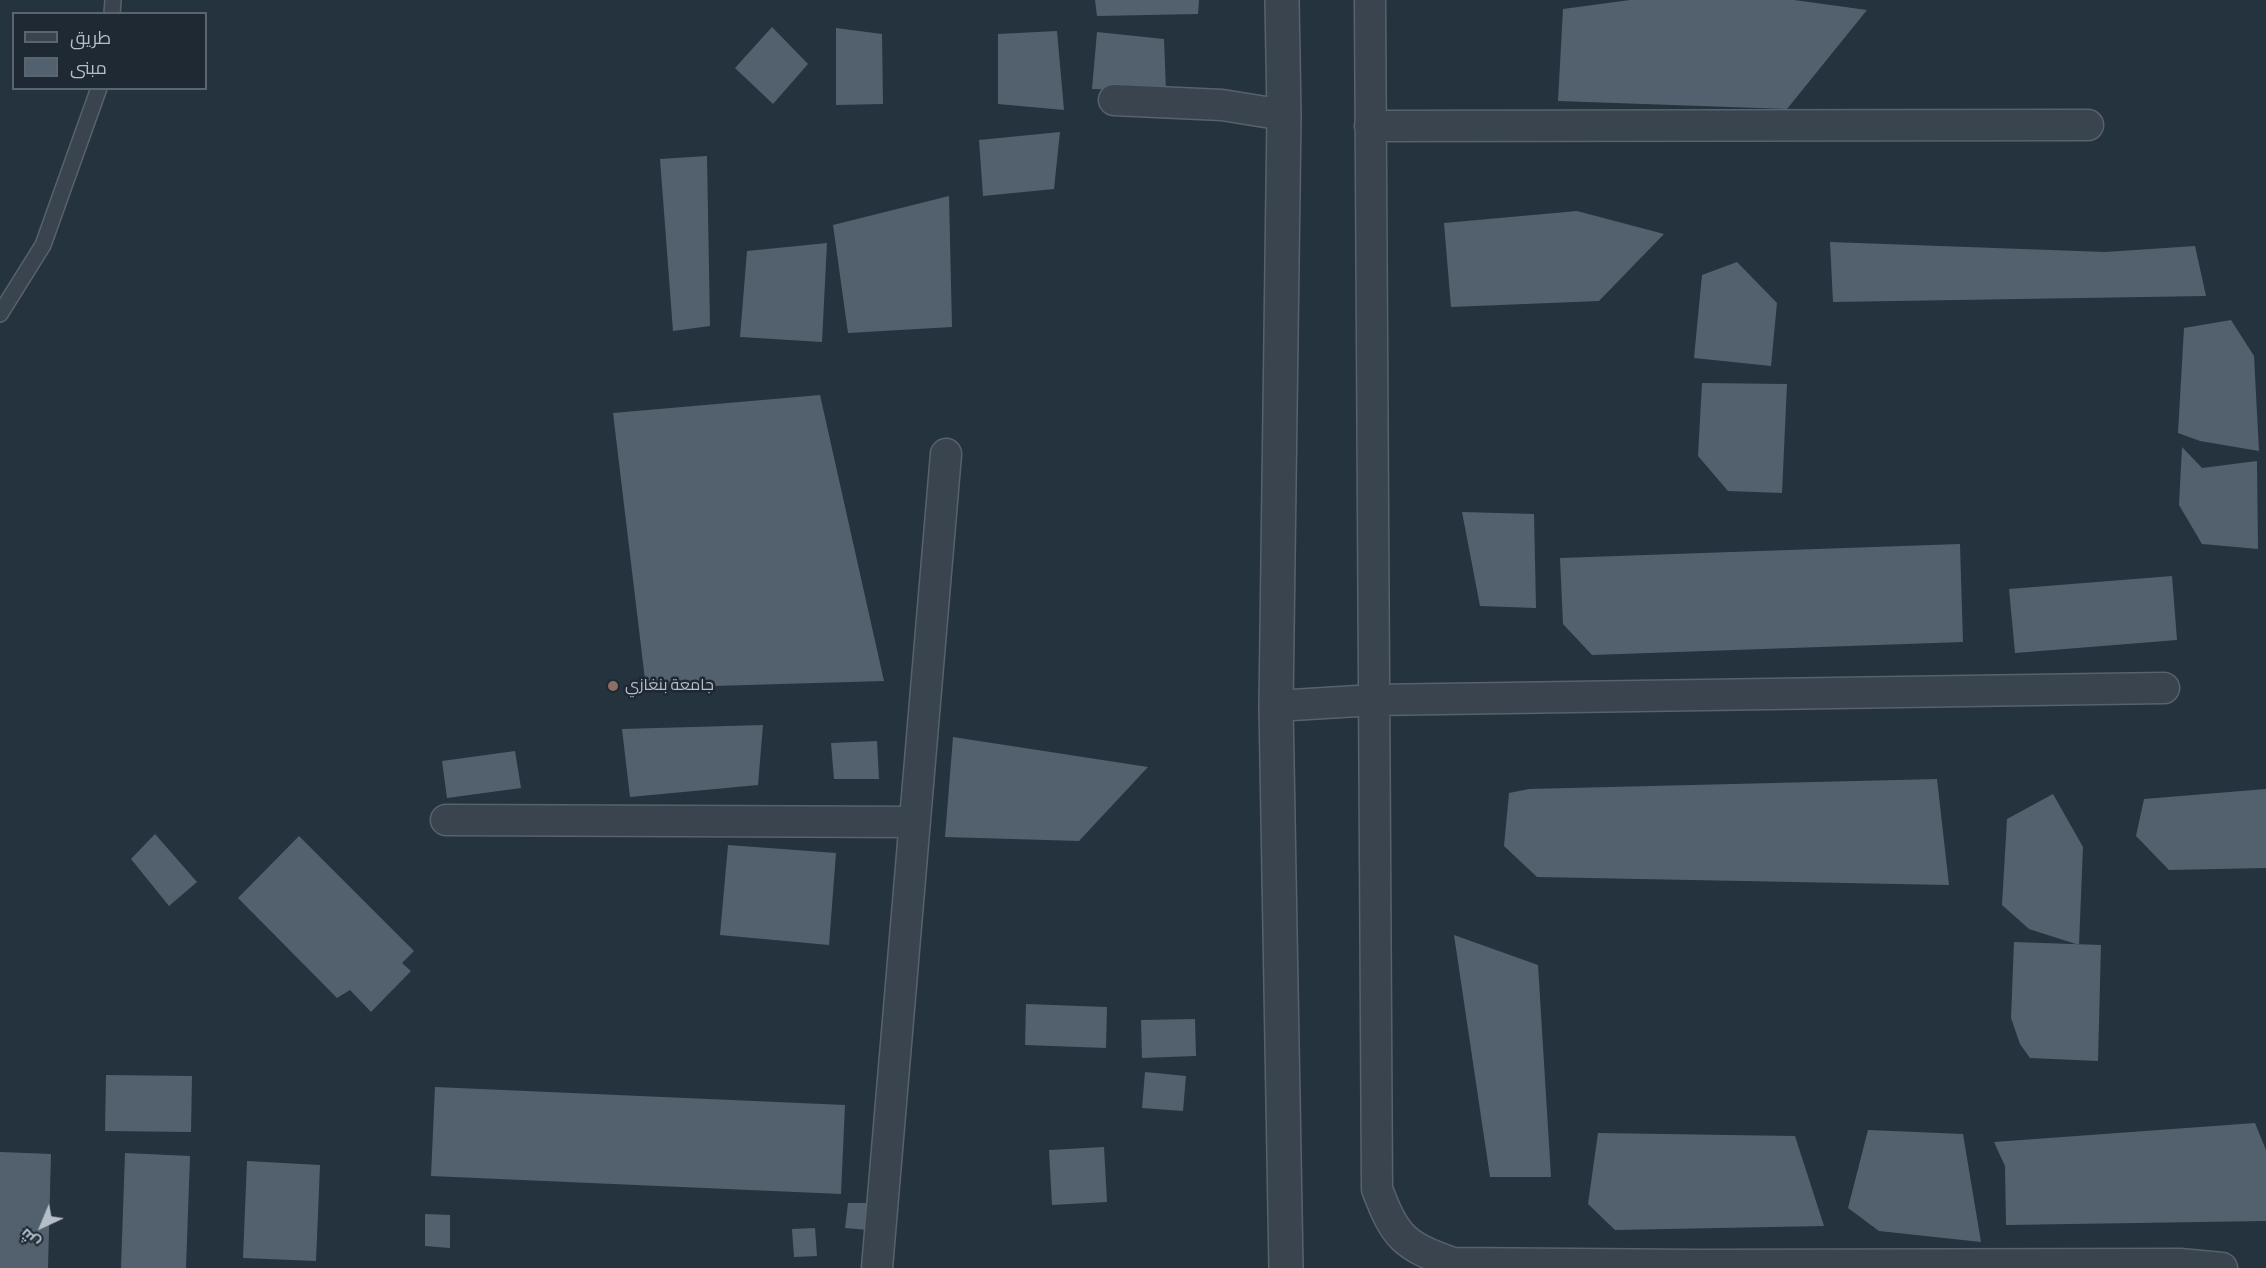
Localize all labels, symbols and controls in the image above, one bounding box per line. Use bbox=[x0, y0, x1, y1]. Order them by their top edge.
legend bbox=[12, 12, 207, 90]
text: طريق bbox=[70, 25, 111, 49]
text: مبنى bbox=[70, 55, 107, 79]
place label: جامعة بنغازي bbox=[625, 676, 714, 696]
marker: جامعة بنغازي bbox=[606, 679, 620, 693]
north arrow bbox=[12, 1196, 72, 1256]
text: ش bbox=[14, 1224, 45, 1254]

